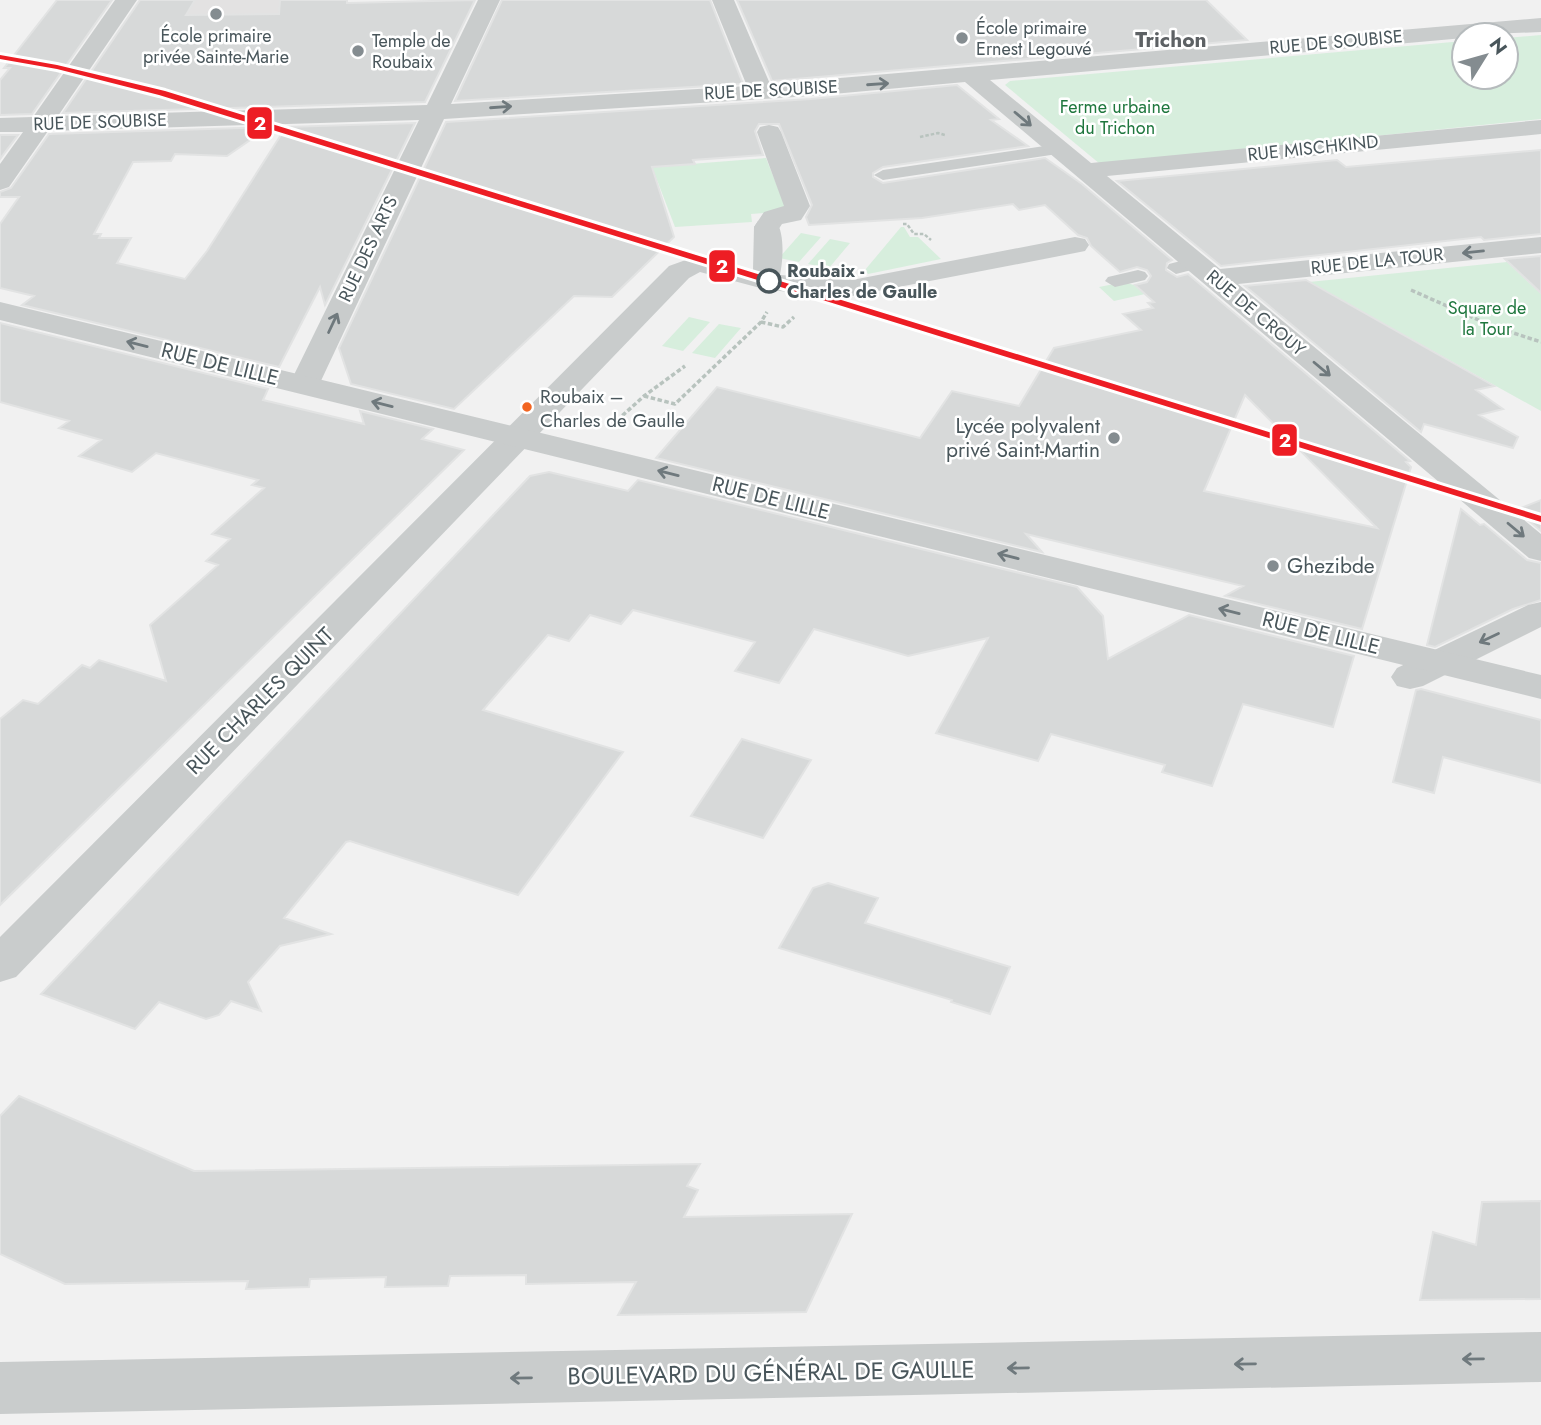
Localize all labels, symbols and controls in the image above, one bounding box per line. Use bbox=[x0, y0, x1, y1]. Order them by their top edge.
marker: École primaire privée Sainte-Marie bbox=[208, 6, 224, 22]
place label: École primaire Ernest Legouvé bbox=[976, 15, 1092, 62]
north arrow bbox=[1450, 21, 1520, 91]
place label: École primaire privée Sainte-Marie bbox=[143, 23, 289, 70]
street label: RUE DE SOUBISE bbox=[1268, 23, 1404, 61]
district label: Trichon bbox=[1135, 25, 1207, 55]
place label: Temple de Roubaix bbox=[372, 28, 450, 75]
marker: École primaire Ernest Legouvé bbox=[954, 30, 970, 46]
text: N bbox=[1483, 32, 1514, 60]
marker: Temple de Roubaix bbox=[350, 43, 366, 59]
street label: RUE DE SOUBISE bbox=[704, 74, 838, 106]
one-way arrow bbox=[866, 78, 889, 91]
park label: Ferme urbaine du Trichon bbox=[1060, 94, 1170, 141]
one-way arrow bbox=[489, 101, 512, 114]
line badge: 2 bbox=[246, 106, 273, 140]
street label: RUE DE SOUBISE bbox=[33, 107, 167, 137]
text: 2 bbox=[254, 110, 266, 137]
one-way arrow bbox=[1014, 112, 1032, 127]
street label: RUE MISCHKIND bbox=[1246, 128, 1380, 168]
street label: RUE DES ARTS bbox=[332, 192, 404, 306]
street label: RUE DE LA TOUR bbox=[1309, 241, 1445, 281]
one-way arrow bbox=[1462, 245, 1485, 258]
line badge: 2 bbox=[708, 249, 736, 283]
text: 2 bbox=[716, 253, 728, 280]
place label: Roubaix - Charles de Gaulle bbox=[787, 258, 937, 305]
street label: RUE DE CROUY bbox=[1201, 264, 1312, 363]
marker: Roubaix - Charles de Gaulle bbox=[757, 269, 781, 293]
park label: Square de la Tour bbox=[1448, 295, 1526, 342]
one-way arrow bbox=[327, 313, 340, 334]
street label: RUE DE LILLE bbox=[158, 335, 282, 393]
one-way arrow bbox=[127, 337, 149, 350]
one-way arrow bbox=[1313, 361, 1331, 377]
place label: Roubaix – Charles de Gaulle bbox=[540, 383, 685, 434]
one-way arrow bbox=[371, 397, 394, 410]
marker: Roubaix – Charles de Gaulle bbox=[520, 400, 534, 414]
place label: Lycée polyvalent privé Saint-Martin bbox=[946, 411, 1100, 465]
line badge: 2 bbox=[1271, 423, 1298, 457]
text: 2 bbox=[1279, 427, 1291, 454]
marker: Lycée polyvalent privé Saint-Martin bbox=[1106, 430, 1122, 446]
one-way arrow bbox=[657, 466, 680, 479]
street label: RUE DE LILLE bbox=[709, 469, 833, 527]
one-way arrow bbox=[1507, 522, 1525, 538]
one-way arrow bbox=[997, 549, 1020, 562]
place label: Ghezibde bbox=[1287, 551, 1375, 581]
marker: Ghezibde bbox=[1265, 558, 1281, 574]
one-way arrow bbox=[1218, 603, 1241, 617]
street label: RUE DE LILLE bbox=[1259, 604, 1383, 662]
street label: RUE CHARLES QUINT bbox=[180, 620, 341, 781]
one-way arrow bbox=[1479, 631, 1500, 645]
street label: BOULEVARD DU GÉNÉRAL DE GAULLE bbox=[567, 1351, 975, 1394]
one-way arrow bbox=[1462, 1352, 1485, 1365]
one-way arrow bbox=[1234, 1357, 1257, 1371]
one-way arrow bbox=[1007, 1362, 1030, 1375]
one-way arrow bbox=[510, 1371, 533, 1385]

